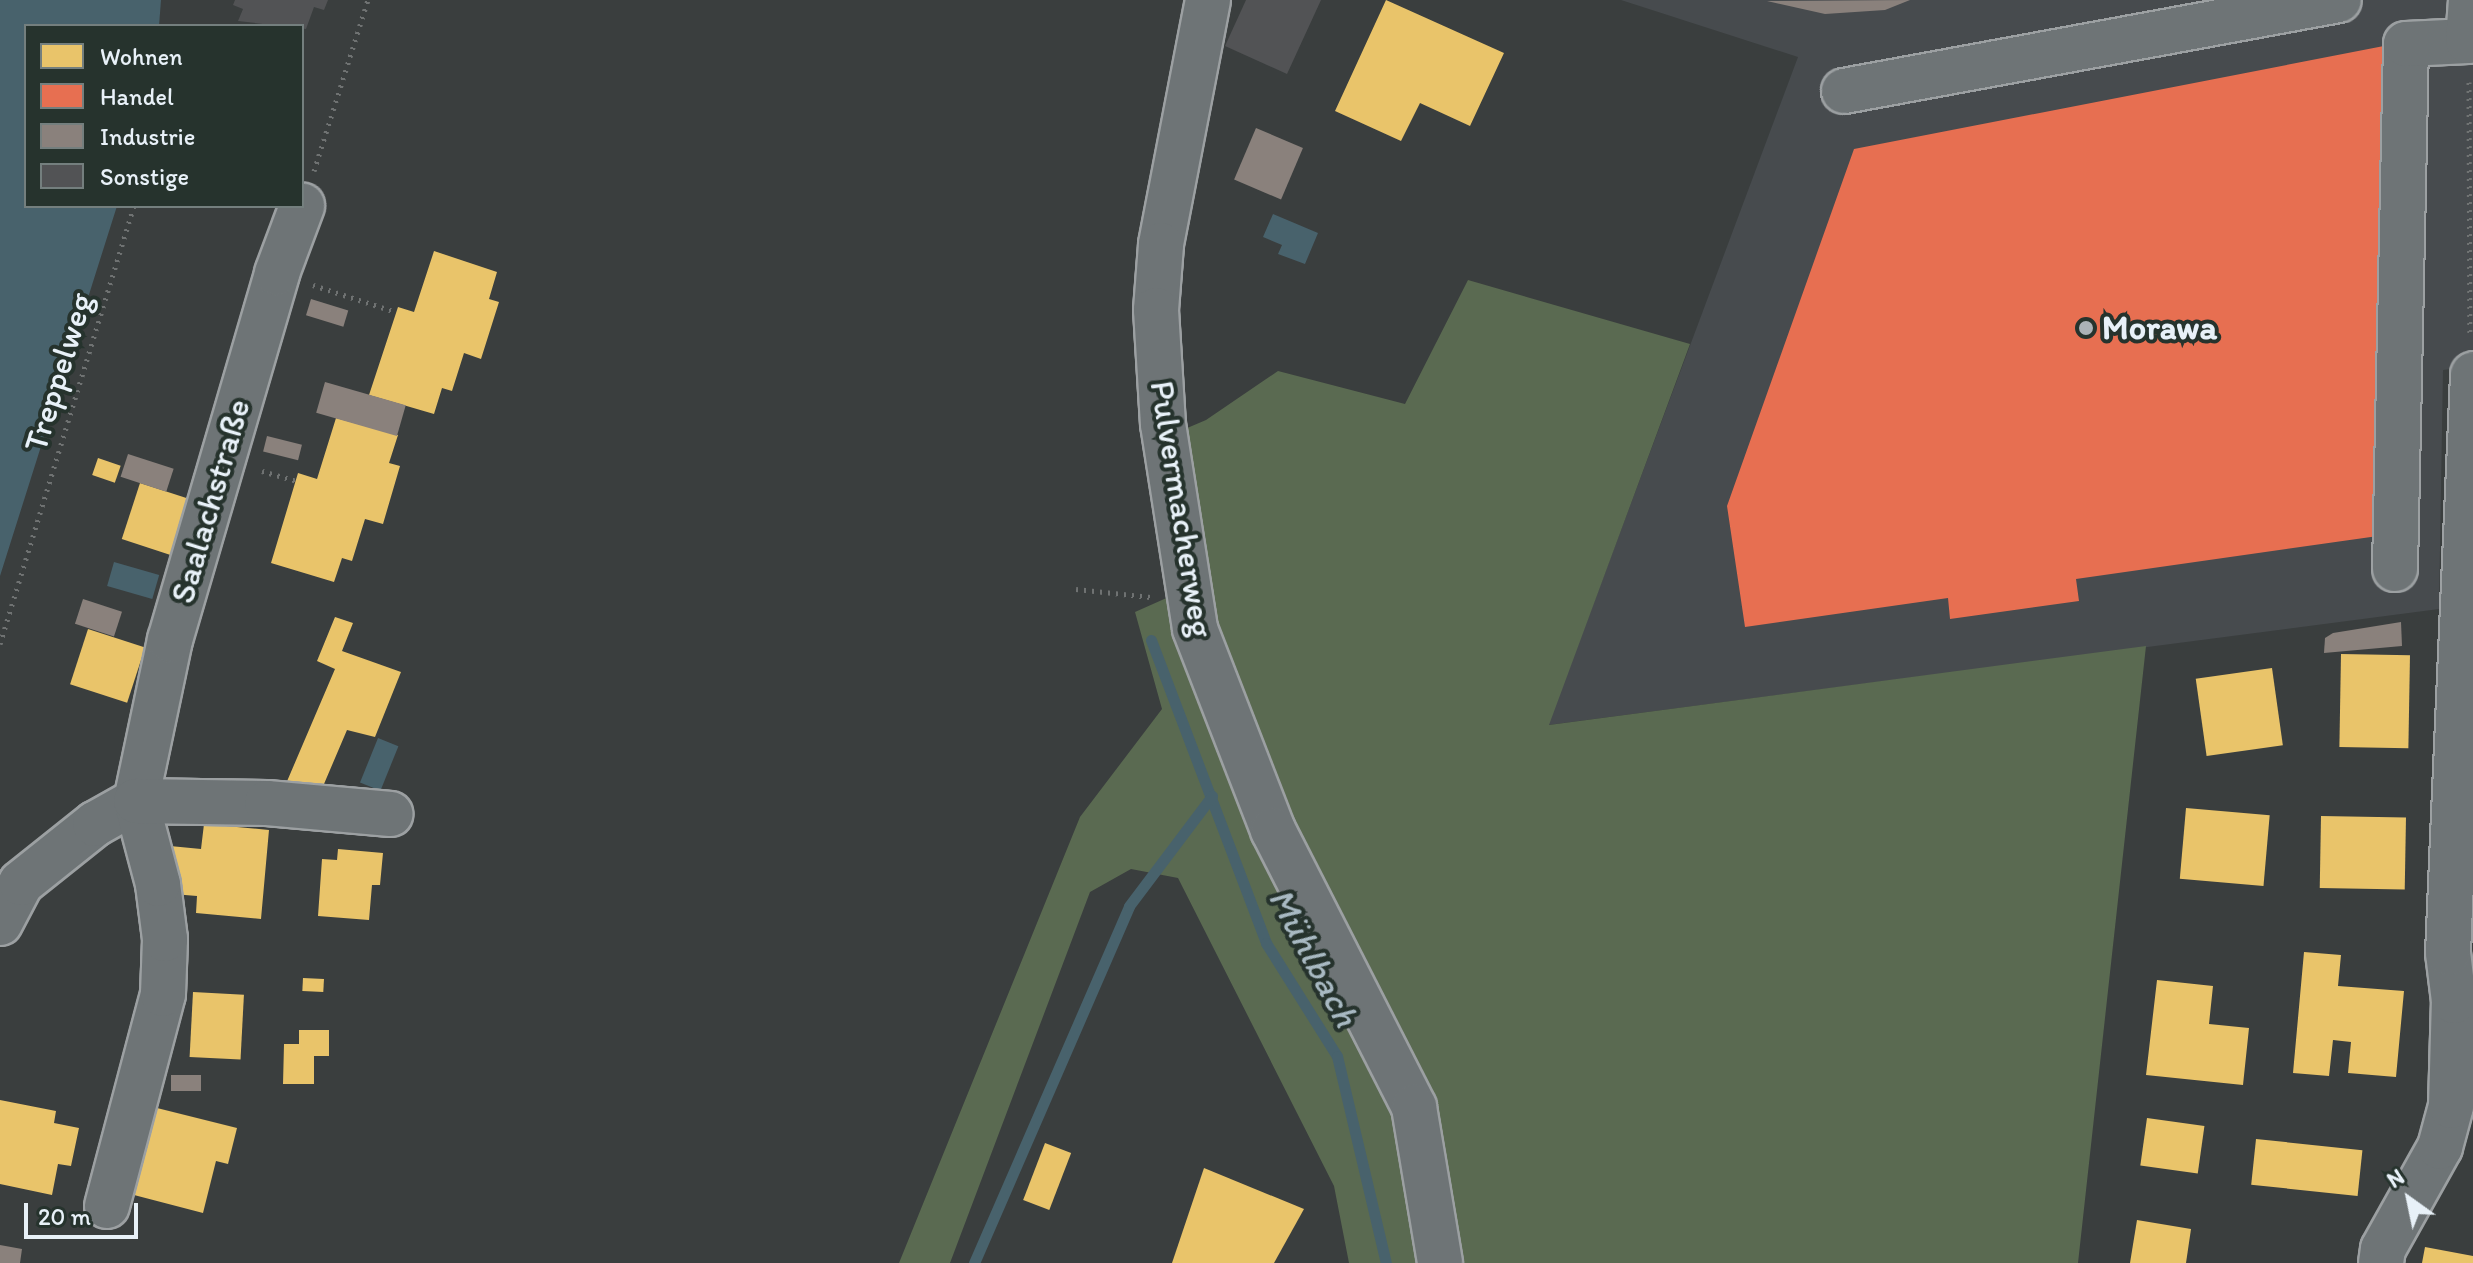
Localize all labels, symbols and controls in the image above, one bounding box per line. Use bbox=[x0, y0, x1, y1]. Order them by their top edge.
legend bbox=[24, 24, 304, 208]
text: Wohnen bbox=[100, 42, 183, 71]
text: Handel bbox=[100, 82, 174, 111]
text: Industrie bbox=[100, 122, 195, 151]
text: Sonstige bbox=[100, 162, 189, 191]
street label: Treppelweg bbox=[15, 288, 101, 456]
place label: Morawa bbox=[2102, 308, 2217, 348]
marker: Morawa bbox=[2077, 319, 2095, 337]
street label: Pulvermacherweg bbox=[1142, 378, 1222, 640]
street label: Saalachstraße bbox=[161, 394, 259, 608]
water label: Mühlbach bbox=[1260, 880, 1368, 1034]
north arrow bbox=[2369, 1159, 2449, 1239]
text: N bbox=[2382, 1163, 2409, 1194]
scale bar bbox=[28, 1187, 142, 1237]
text: 20 m bbox=[38, 1202, 91, 1231]

